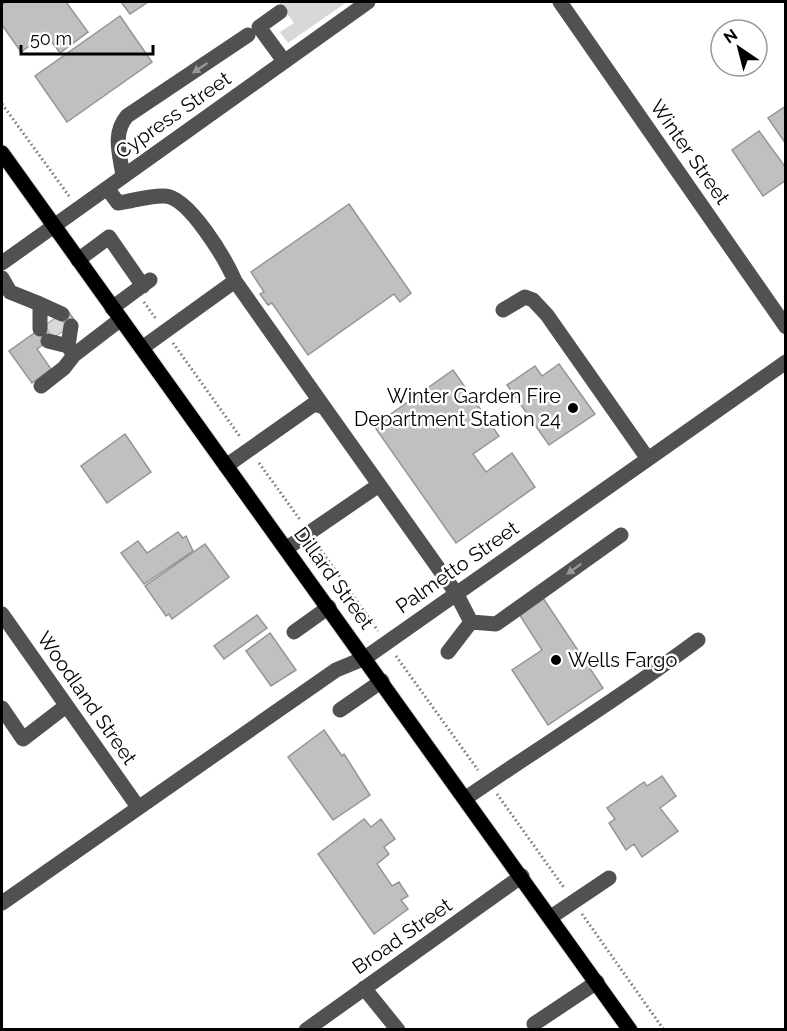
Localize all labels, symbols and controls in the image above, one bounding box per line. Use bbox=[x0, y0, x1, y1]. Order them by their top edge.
scale bar bbox=[21, 18, 153, 56]
north arrow bbox=[709, 18, 769, 78]
text: N bbox=[720, 25, 741, 47]
text: 50 m bbox=[30, 28, 72, 49]
one-way arrow bbox=[192, 62, 208, 74]
street label: Cypress Street bbox=[111, 66, 235, 164]
street label: Winter Street bbox=[645, 95, 735, 209]
place label: Winter Garden Fire Department Station 24 bbox=[354, 384, 561, 431]
marker: Winter Garden Fire Department Station 24 bbox=[566, 401, 580, 415]
street label: Palmetto Street bbox=[391, 516, 523, 618]
street label: Dillard Street bbox=[289, 522, 379, 634]
one-way arrow bbox=[566, 563, 582, 575]
street label: Woodland Street bbox=[32, 627, 142, 769]
place label: Wells Fargo bbox=[568, 648, 677, 672]
marker: Wells Fargo bbox=[549, 653, 563, 667]
street label: Broad Street bbox=[348, 893, 457, 979]

